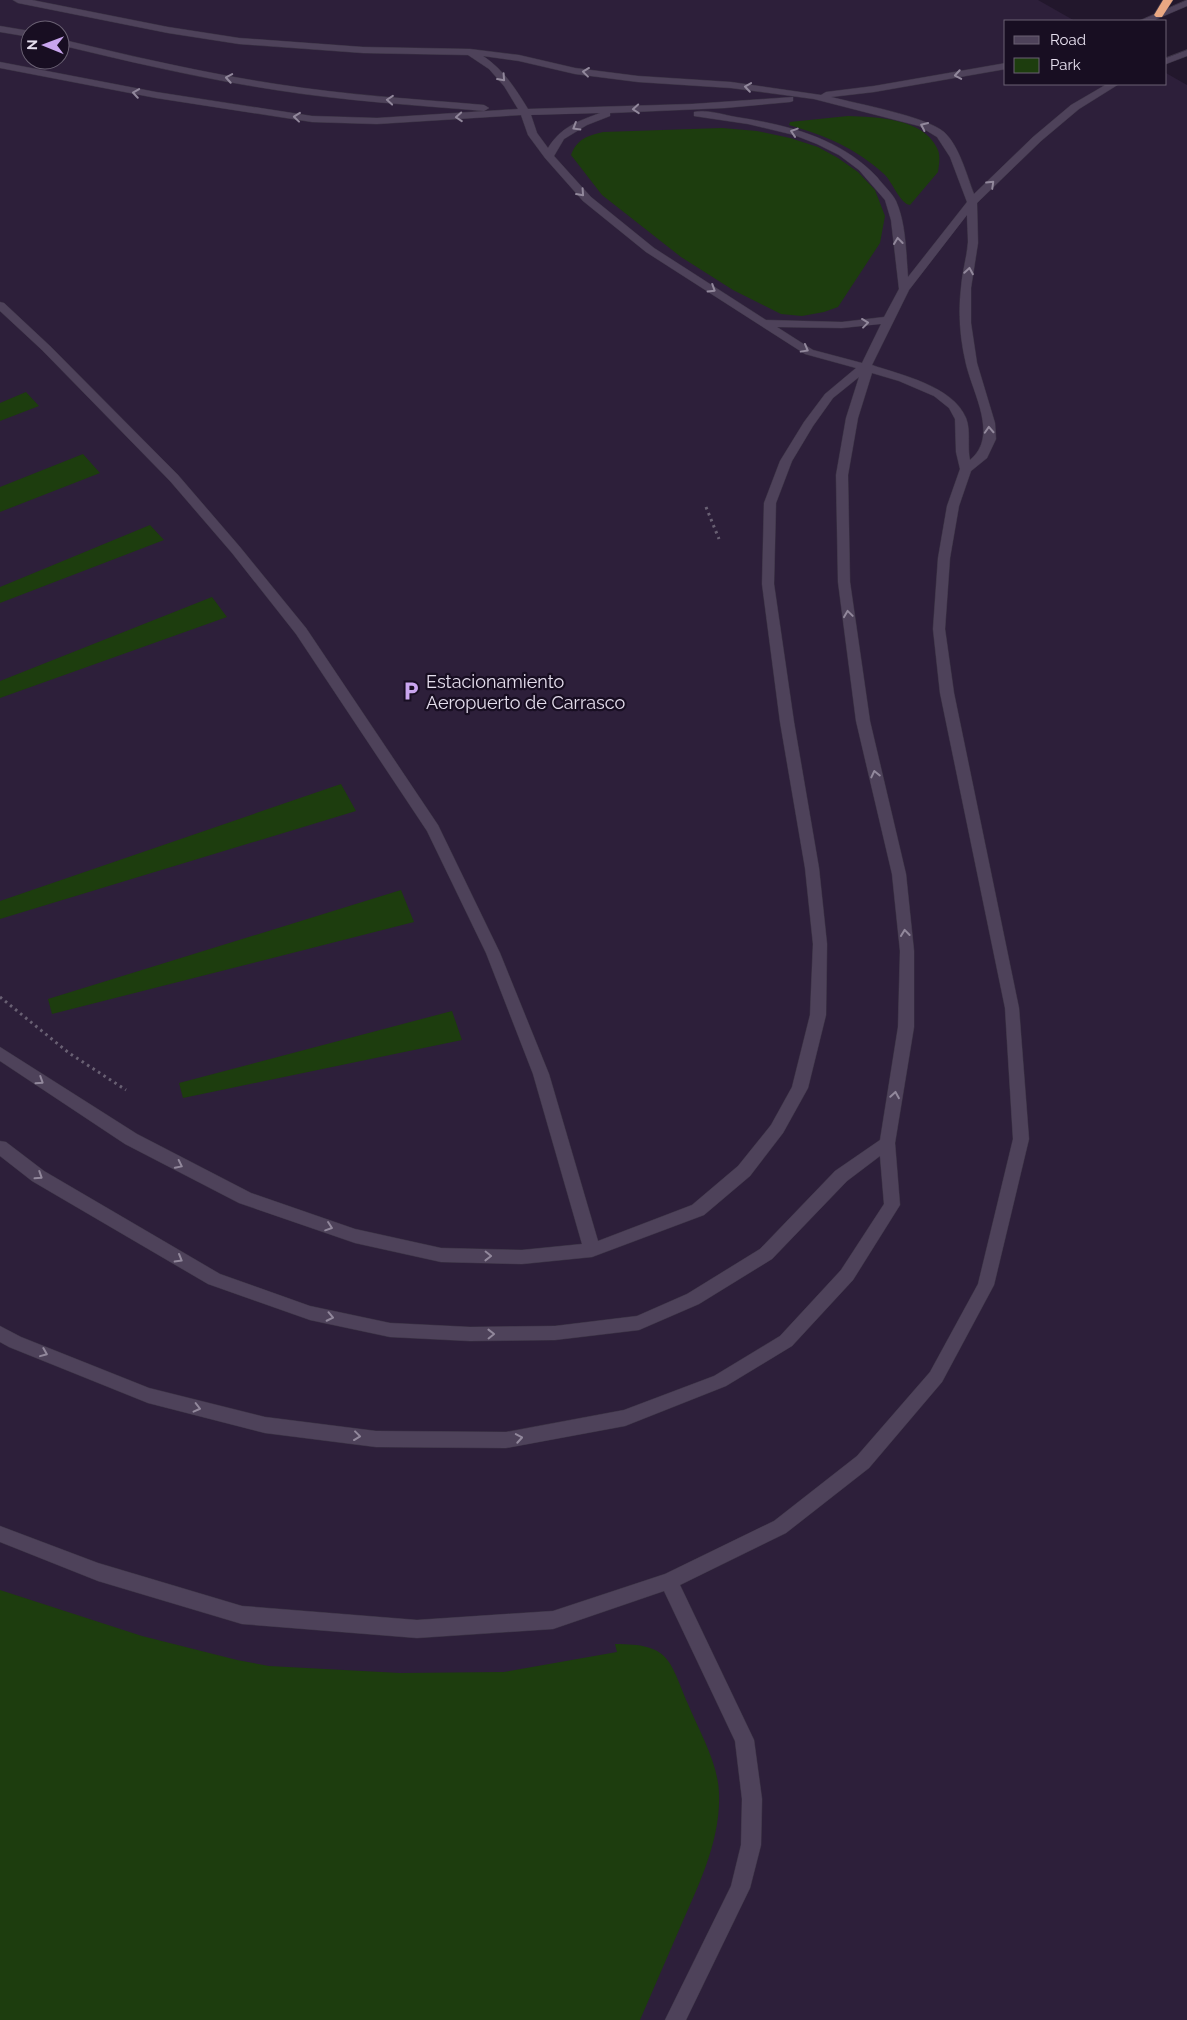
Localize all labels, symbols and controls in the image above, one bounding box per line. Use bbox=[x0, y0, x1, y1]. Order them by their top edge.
north arrow bbox=[20, 20, 70, 70]
legend bbox=[1004, 20, 1167, 85]
text: Road bbox=[1050, 31, 1086, 49]
text: N bbox=[24, 39, 40, 50]
text: Park bbox=[1050, 56, 1081, 74]
one-way arrow bbox=[582, 67, 590, 78]
one-way arrow bbox=[953, 69, 962, 79]
one-way arrow bbox=[496, 72, 505, 81]
one-way arrow bbox=[224, 74, 233, 84]
one-way arrow bbox=[744, 82, 752, 93]
one-way arrow bbox=[132, 88, 140, 99]
one-way arrow bbox=[385, 95, 393, 106]
one-way arrow bbox=[632, 104, 640, 115]
one-way arrow bbox=[293, 112, 301, 123]
one-way arrow bbox=[455, 112, 463, 123]
one-way arrow bbox=[573, 121, 582, 131]
one-way arrow bbox=[920, 122, 929, 132]
one-way arrow bbox=[790, 127, 798, 137]
one-way arrow bbox=[985, 181, 994, 190]
one-way arrow bbox=[575, 187, 584, 196]
one-way arrow bbox=[893, 236, 904, 244]
one-way arrow bbox=[963, 266, 973, 275]
one-way arrow bbox=[706, 282, 715, 292]
one-way arrow bbox=[861, 318, 869, 329]
one-way arrow bbox=[799, 343, 808, 353]
one-way arrow bbox=[984, 426, 995, 434]
one-way arrow bbox=[843, 609, 854, 617]
place label: Estacionamiento Aeropuerto de Carrasco bbox=[426, 671, 625, 713]
parking icon: Estacionamiento Aeropuerto de Carrasco bbox=[400, 680, 422, 702]
one-way arrow bbox=[870, 769, 881, 778]
one-way arrow bbox=[900, 929, 911, 937]
one-way arrow bbox=[35, 1074, 44, 1084]
one-way arrow bbox=[889, 1090, 900, 1098]
one-way arrow bbox=[174, 1159, 183, 1169]
one-way arrow bbox=[34, 1170, 43, 1180]
one-way arrow bbox=[324, 1221, 332, 1231]
one-way arrow bbox=[484, 1251, 492, 1261]
one-way arrow bbox=[174, 1252, 183, 1262]
one-way arrow bbox=[325, 1312, 334, 1322]
one-way arrow bbox=[487, 1328, 495, 1339]
one-way arrow bbox=[39, 1347, 48, 1358]
one-way arrow bbox=[193, 1402, 201, 1413]
one-way arrow bbox=[353, 1430, 361, 1441]
one-way arrow bbox=[514, 1433, 523, 1443]

